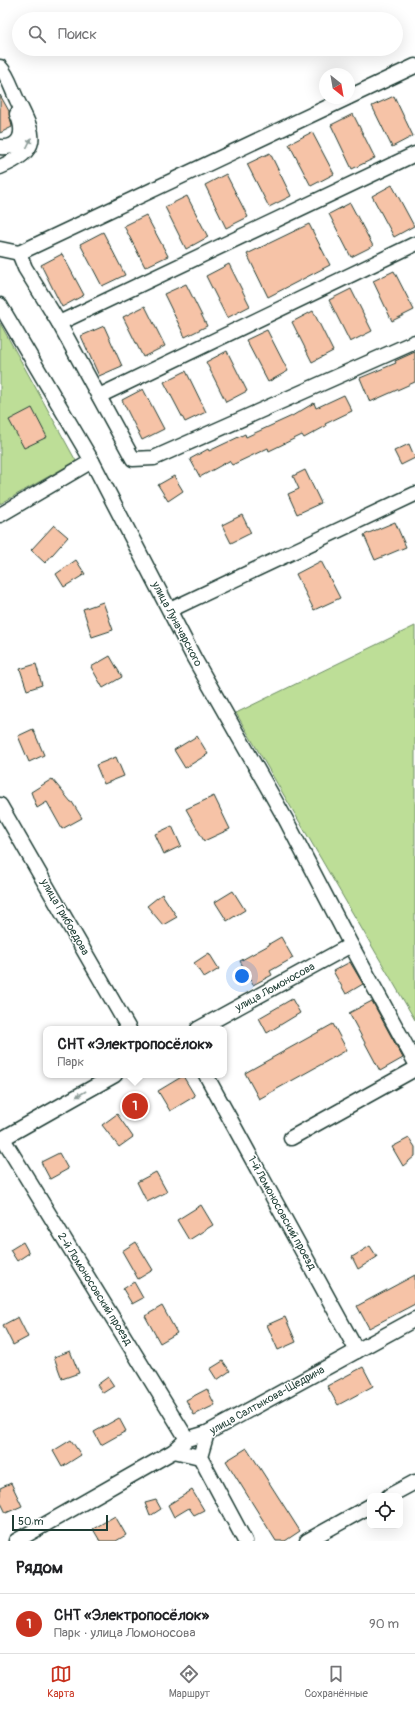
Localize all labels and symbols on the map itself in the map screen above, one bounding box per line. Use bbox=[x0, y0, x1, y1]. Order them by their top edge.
north arrow bbox=[319, 68, 355, 104]
one-way arrow bbox=[26, 137, 32, 149]
street label: улица Луначарского bbox=[149, 578, 205, 669]
street label: улица Грибоедова bbox=[37, 876, 92, 957]
street label: улица Ломоносова bbox=[232, 960, 317, 1015]
your location bbox=[232, 966, 252, 986]
one-way arrow bbox=[76, 1091, 87, 1098]
pin: 1 bbox=[122, 1091, 148, 1121]
street label: 1-й Ломоносовский проезд bbox=[245, 1154, 319, 1273]
street label: 2-й Ломоносовский проезд bbox=[55, 1230, 135, 1348]
street label: улица Салтыкова-Щедрина bbox=[206, 1363, 327, 1438]
scale bar bbox=[12, 1513, 108, 1532]

